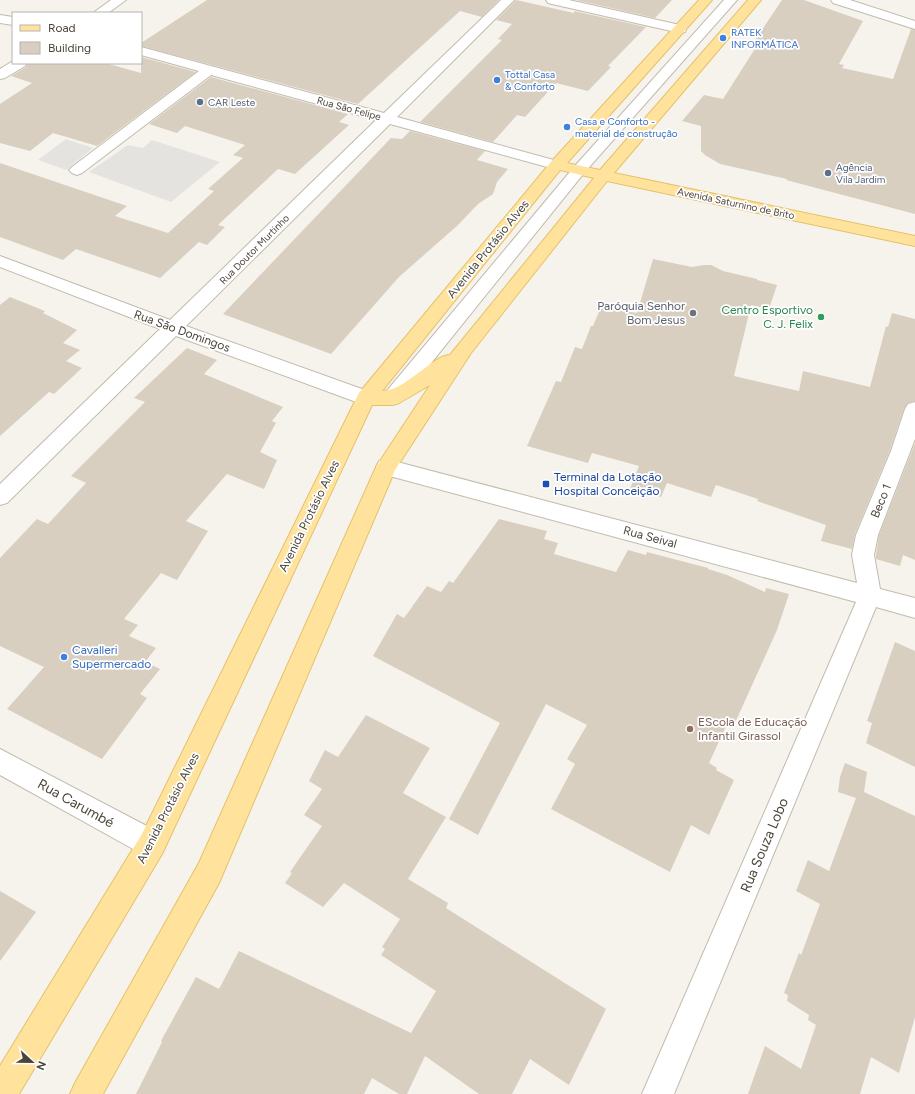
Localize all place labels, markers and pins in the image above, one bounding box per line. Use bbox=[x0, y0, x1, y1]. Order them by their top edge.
place label: RATEK INFORMÁTICA bbox=[731, 26, 799, 51]
marker: RATEK INFORMÁTICA bbox=[718, 33, 728, 43]
place label: Tottal Casa & Conforto bbox=[505, 68, 555, 93]
marker: Tottal Casa & Conforto bbox=[492, 75, 502, 85]
place label: CAR Leste bbox=[208, 96, 256, 109]
marker: CAR Leste bbox=[195, 97, 205, 107]
place label: Casa e Conforto - material de construção bbox=[575, 115, 678, 140]
marker: Casa e Conforto - material de construção bbox=[562, 122, 572, 132]
place label: Agência Vila Jardim bbox=[836, 161, 885, 186]
marker: Agência Vila Jardim bbox=[823, 168, 833, 178]
place label: Paróquia Senhor Bom Jesus bbox=[597, 299, 685, 327]
place label: Centro Esportivo C. J. Felix bbox=[721, 303, 813, 331]
marker: Paróquia Senhor Bom Jesus bbox=[688, 308, 698, 318]
marker: Centro Esportivo C. J. Felix bbox=[816, 312, 826, 322]
place label: Terminal da Lotação Hospital Conceição bbox=[554, 470, 661, 498]
marker: Terminal da Lotação Hospital Conceição bbox=[541, 479, 551, 489]
place label: Cavalleri Supermercado bbox=[72, 643, 151, 671]
marker: Cavalleri Supermercado bbox=[59, 652, 69, 662]
place label: EScola de Educação Infantil Girassol bbox=[698, 715, 807, 743]
marker: EScola de Educação Infantil Girassol bbox=[685, 724, 695, 734]

